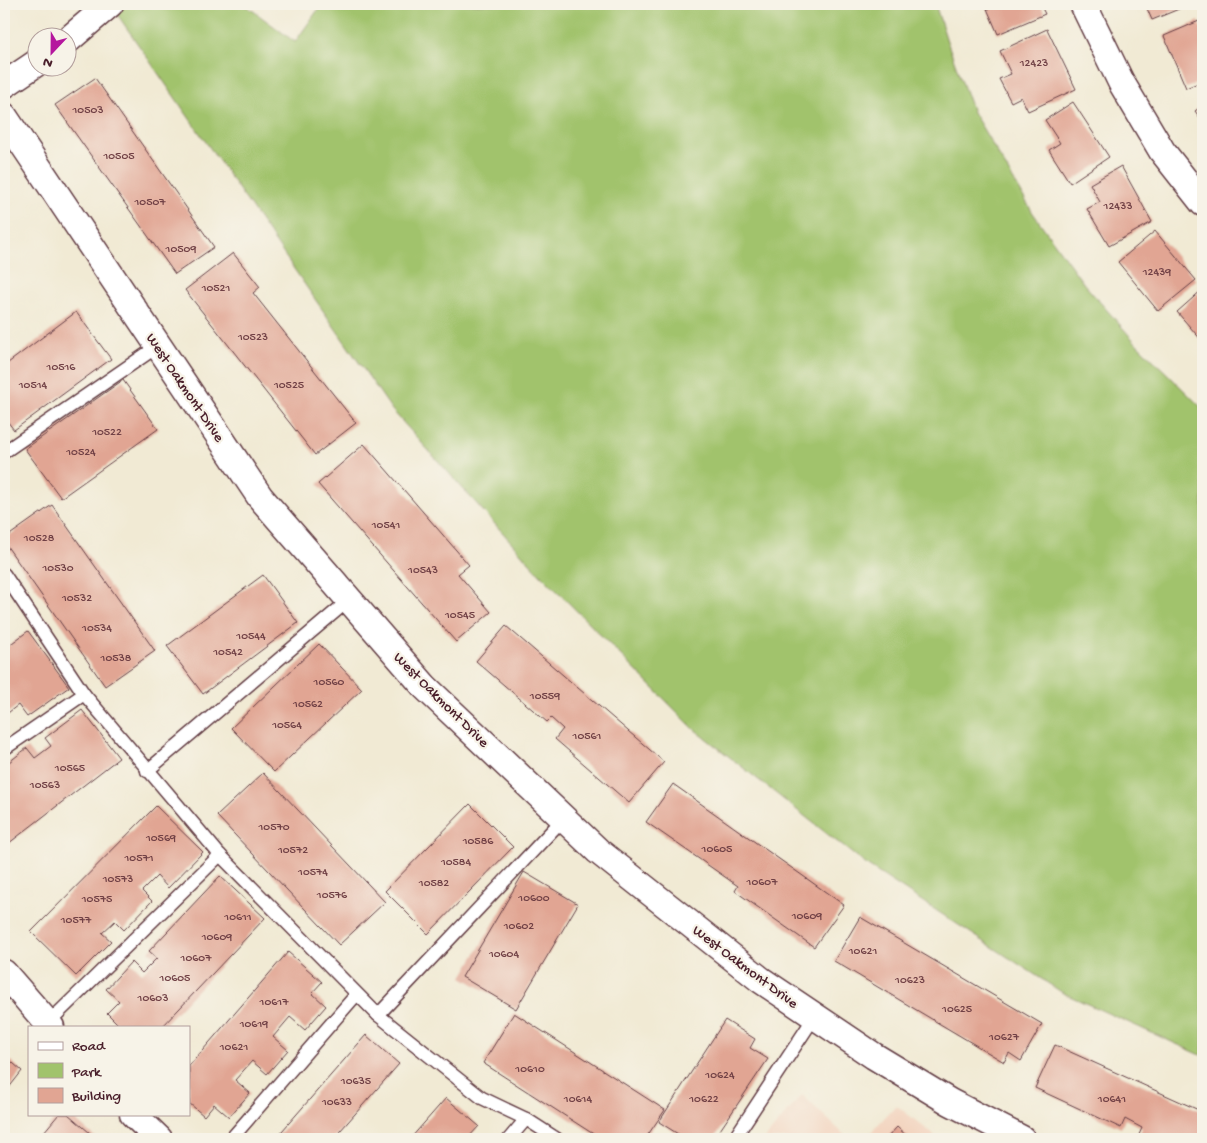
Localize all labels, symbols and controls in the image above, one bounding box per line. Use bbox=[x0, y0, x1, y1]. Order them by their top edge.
north arrow bbox=[28, 28, 78, 78]
text: N bbox=[41, 52, 55, 71]
house number: 12423 bbox=[1019, 57, 1048, 71]
house number: 10503 bbox=[71, 104, 104, 118]
house number: 10505 bbox=[102, 150, 135, 164]
house number: 10507 bbox=[133, 196, 166, 210]
house number: 12433 bbox=[1103, 200, 1132, 214]
house number: 10509 bbox=[165, 243, 196, 257]
house number: 12439 bbox=[1142, 266, 1171, 280]
house number: 10521 bbox=[201, 282, 231, 296]
street label: West Oakmont Drive bbox=[141, 330, 228, 446]
house number: 10523 bbox=[237, 331, 268, 345]
house number: 10516 bbox=[46, 361, 76, 375]
house number: 10514 bbox=[18, 379, 48, 393]
house number: 10525 bbox=[273, 379, 304, 393]
house number: 10522 bbox=[91, 426, 122, 440]
house number: 10524 bbox=[65, 446, 96, 460]
house number: 10541 bbox=[371, 519, 400, 533]
house number: 10528 bbox=[23, 532, 55, 546]
house number: 10530 bbox=[41, 562, 74, 576]
house number: 10543 bbox=[407, 564, 438, 578]
house number: 10532 bbox=[61, 592, 92, 606]
house number: 10545 bbox=[444, 609, 475, 623]
house number: 10534 bbox=[81, 622, 112, 636]
house number: 10544 bbox=[235, 630, 266, 644]
house number: 10542 bbox=[212, 646, 243, 660]
street label: West Oakmont Drive bbox=[389, 649, 492, 752]
house number: 10538 bbox=[100, 652, 132, 666]
house number: 10560 bbox=[313, 676, 345, 690]
house number: 10559 bbox=[529, 690, 560, 704]
house number: 10562 bbox=[292, 698, 323, 712]
house number: 10564 bbox=[271, 719, 302, 733]
house number: 10561 bbox=[572, 730, 602, 744]
house number: 10565 bbox=[54, 762, 85, 776]
house number: 10563 bbox=[29, 779, 60, 793]
house number: 10570 bbox=[257, 821, 290, 835]
house number: 10569 bbox=[145, 832, 176, 846]
house number: 10586 bbox=[462, 835, 494, 849]
house number: 10605 bbox=[701, 843, 732, 857]
house number: 10572 bbox=[277, 844, 308, 858]
house number: 10571 bbox=[123, 852, 154, 866]
house number: 10584 bbox=[440, 856, 471, 870]
house number: 10574 bbox=[297, 866, 328, 880]
house number: 10573 bbox=[102, 873, 133, 887]
house number: 10607 bbox=[746, 876, 778, 890]
house number: 10582 bbox=[418, 877, 449, 891]
house number: 10576 bbox=[316, 889, 348, 903]
house number: 10600 bbox=[517, 892, 550, 906]
house number: 10575 bbox=[81, 893, 112, 907]
house number: 10609 bbox=[791, 910, 822, 924]
house number: 10611 bbox=[223, 911, 252, 925]
house number: 10577 bbox=[60, 914, 92, 928]
house number: 10602 bbox=[503, 920, 534, 934]
street label: West Oakmont Drive bbox=[688, 922, 801, 1013]
house number: 10609 bbox=[201, 931, 232, 945]
house number: 10621 bbox=[848, 945, 877, 959]
house number: 10604 bbox=[488, 948, 519, 962]
house number: 10607 bbox=[180, 952, 212, 966]
house number: 10605 bbox=[159, 972, 190, 986]
house number: 10623 bbox=[894, 974, 925, 988]
house number: 10603 bbox=[137, 992, 168, 1006]
house number: 10617 bbox=[259, 996, 289, 1010]
house number: 10625 bbox=[941, 1003, 972, 1017]
house number: 10619 bbox=[239, 1018, 268, 1032]
legend bbox=[28, 1026, 190, 1116]
house number: 10627 bbox=[988, 1031, 1020, 1045]
text: Road bbox=[72, 1038, 106, 1056]
house number: 10621 bbox=[219, 1041, 248, 1055]
house number: 10610 bbox=[514, 1063, 545, 1077]
text: Park bbox=[71, 1064, 102, 1082]
house number: 10624 bbox=[704, 1069, 735, 1083]
house number: 10635 bbox=[340, 1075, 371, 1089]
text: Building bbox=[71, 1088, 121, 1106]
house number: 10614 bbox=[563, 1093, 592, 1107]
house number: 10622 bbox=[688, 1093, 719, 1107]
house number: 10641 bbox=[1097, 1093, 1126, 1107]
house number: 10633 bbox=[321, 1096, 352, 1110]

